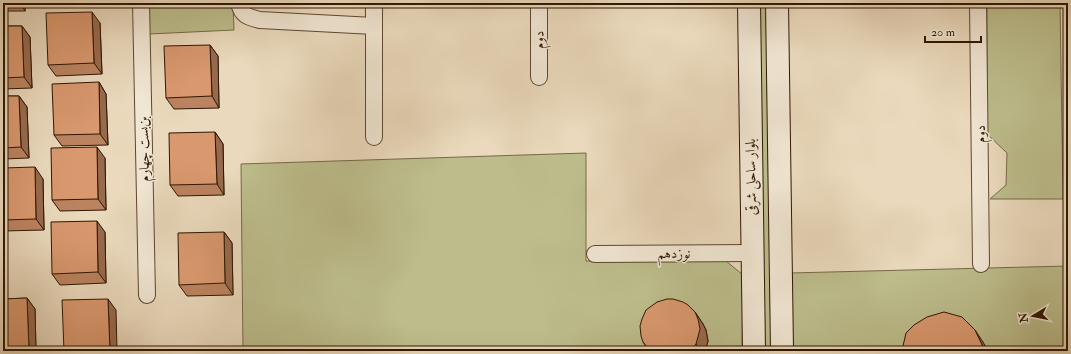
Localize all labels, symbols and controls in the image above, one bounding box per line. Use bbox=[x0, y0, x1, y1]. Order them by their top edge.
scale bar bbox=[925, 18, 981, 44]
text: 20 m bbox=[931, 25, 956, 40]
street label: دوم bbox=[530, 31, 552, 49]
street label: بن‌بست چهارم bbox=[135, 116, 157, 182]
street label: دوم bbox=[972, 125, 993, 143]
street label: بلوار ساحلی شرقی bbox=[742, 138, 761, 215]
street label: نوزدهم bbox=[657, 245, 691, 267]
north arrow bbox=[1013, 296, 1053, 336]
text: N bbox=[1016, 311, 1031, 325]

